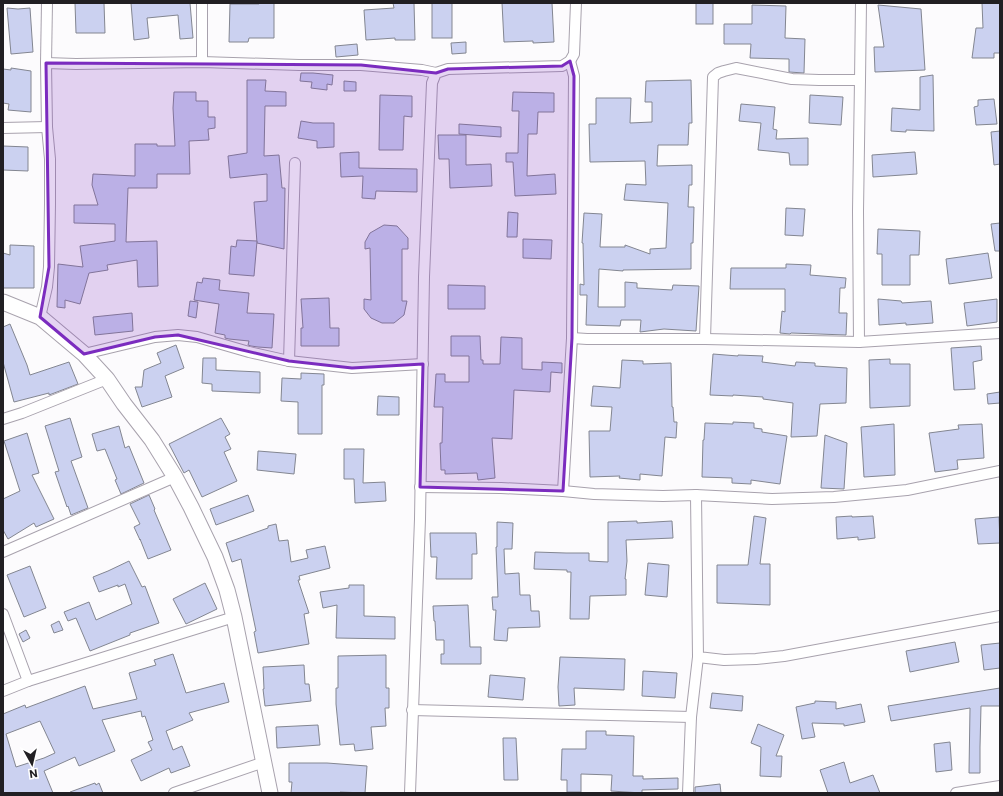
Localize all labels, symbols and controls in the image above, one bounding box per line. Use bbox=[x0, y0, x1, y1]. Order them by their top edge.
north arrow bbox=[12, 744, 52, 784]
text: N bbox=[28, 767, 38, 781]

